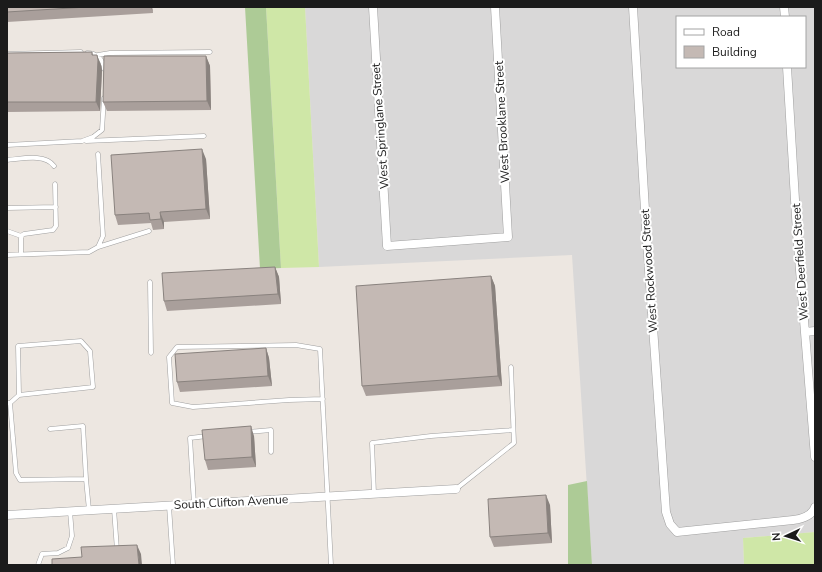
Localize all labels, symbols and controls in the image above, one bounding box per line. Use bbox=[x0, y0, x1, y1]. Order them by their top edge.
legend bbox=[676, 16, 806, 68]
text: Road bbox=[712, 24, 740, 40]
text: Building bbox=[712, 44, 757, 60]
street label: West Brooklane Street bbox=[491, 60, 513, 184]
street label: West Springlane Street bbox=[368, 62, 392, 189]
street label: West Deerfield Street bbox=[788, 202, 812, 321]
street label: West Rockwood Street bbox=[637, 208, 661, 333]
street label: South Clifton Avenue bbox=[173, 491, 289, 513]
north arrow bbox=[766, 516, 806, 556]
text: N bbox=[769, 532, 784, 541]

